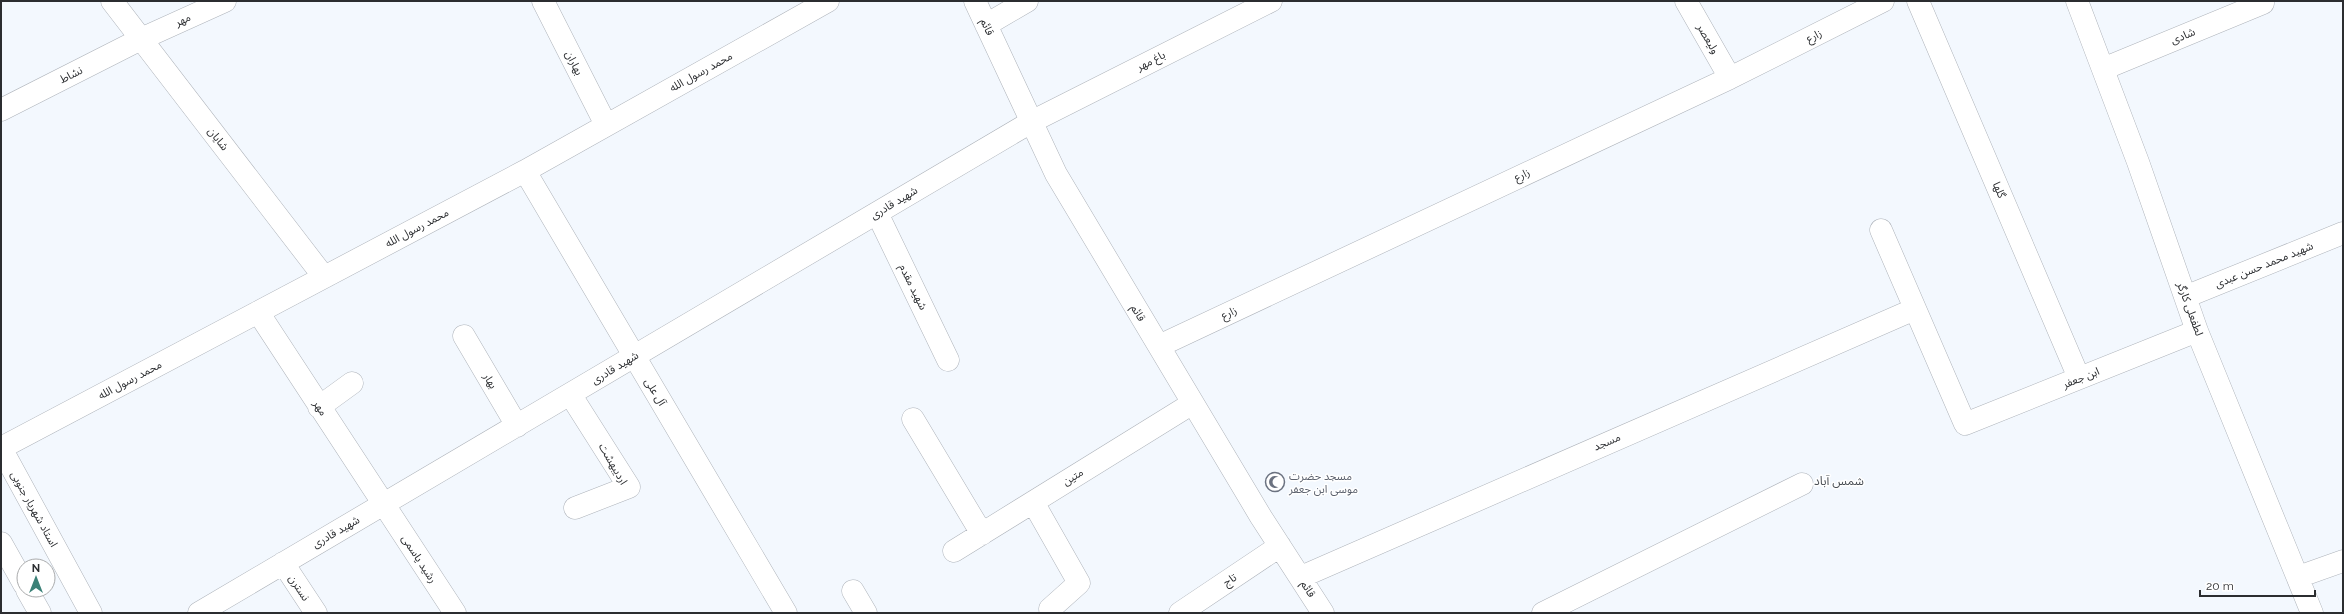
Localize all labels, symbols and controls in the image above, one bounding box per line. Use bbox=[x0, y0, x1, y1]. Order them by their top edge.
street label: مهر bbox=[172, 11, 193, 30]
street label: قائم bbox=[976, 16, 997, 38]
street label: ولیعصر bbox=[1694, 21, 1722, 56]
street label: شادی bbox=[2169, 25, 2198, 47]
street label: زارع bbox=[1804, 27, 1825, 46]
street label: باغ مهر bbox=[1134, 48, 1168, 75]
street label: بهاران bbox=[562, 49, 586, 77]
street label: محمد رسول الله bbox=[667, 49, 735, 95]
street label: نشاط bbox=[57, 64, 85, 86]
street label: شایان bbox=[205, 125, 231, 154]
street label: زارع bbox=[1512, 166, 1532, 185]
street label: گلها bbox=[1990, 180, 2008, 201]
street label: شهید قادری bbox=[868, 184, 920, 222]
street label: محمد رسول الله bbox=[383, 206, 451, 250]
street label: شهید محمد حسن عبدی bbox=[2213, 239, 2315, 291]
street label: شهید مقدم bbox=[895, 262, 930, 313]
street label: لطفعلی کارگر bbox=[2174, 279, 2206, 338]
street label: قائم bbox=[1126, 302, 1148, 325]
street label: زارع bbox=[1219, 304, 1239, 323]
street label: شهید قادری bbox=[589, 349, 641, 387]
street label: محمد رسول الله bbox=[96, 358, 164, 402]
street label: ابن جعفر bbox=[2060, 365, 2101, 392]
street label: بهار bbox=[480, 370, 500, 391]
street label: آل علی bbox=[642, 376, 669, 409]
street label: مهر bbox=[310, 397, 330, 418]
street label: مسجد bbox=[1592, 430, 1623, 453]
street label: اردیبهشت bbox=[596, 441, 630, 487]
street label: متین bbox=[1060, 466, 1086, 488]
street label: استاد شهریار جنوبی bbox=[8, 469, 60, 549]
place label: مسجد حضرت موسی ابن جعفر bbox=[1288, 470, 1358, 496]
mosque icon: مسجد حضرت موسی ابن جعفر bbox=[1264, 471, 1286, 493]
district label: شمس آباد bbox=[1814, 474, 1864, 488]
street label: شهید قادری bbox=[310, 513, 362, 551]
street label: رشید یاسمی bbox=[399, 533, 439, 585]
north arrow bbox=[16, 558, 56, 598]
text: N bbox=[32, 562, 40, 575]
street label: تاج bbox=[1221, 571, 1240, 590]
scale bar bbox=[2200, 572, 2315, 598]
street label: نسترن bbox=[286, 573, 312, 603]
street label: قائم bbox=[1296, 578, 1318, 601]
text: 20 m bbox=[2206, 579, 2234, 593]

